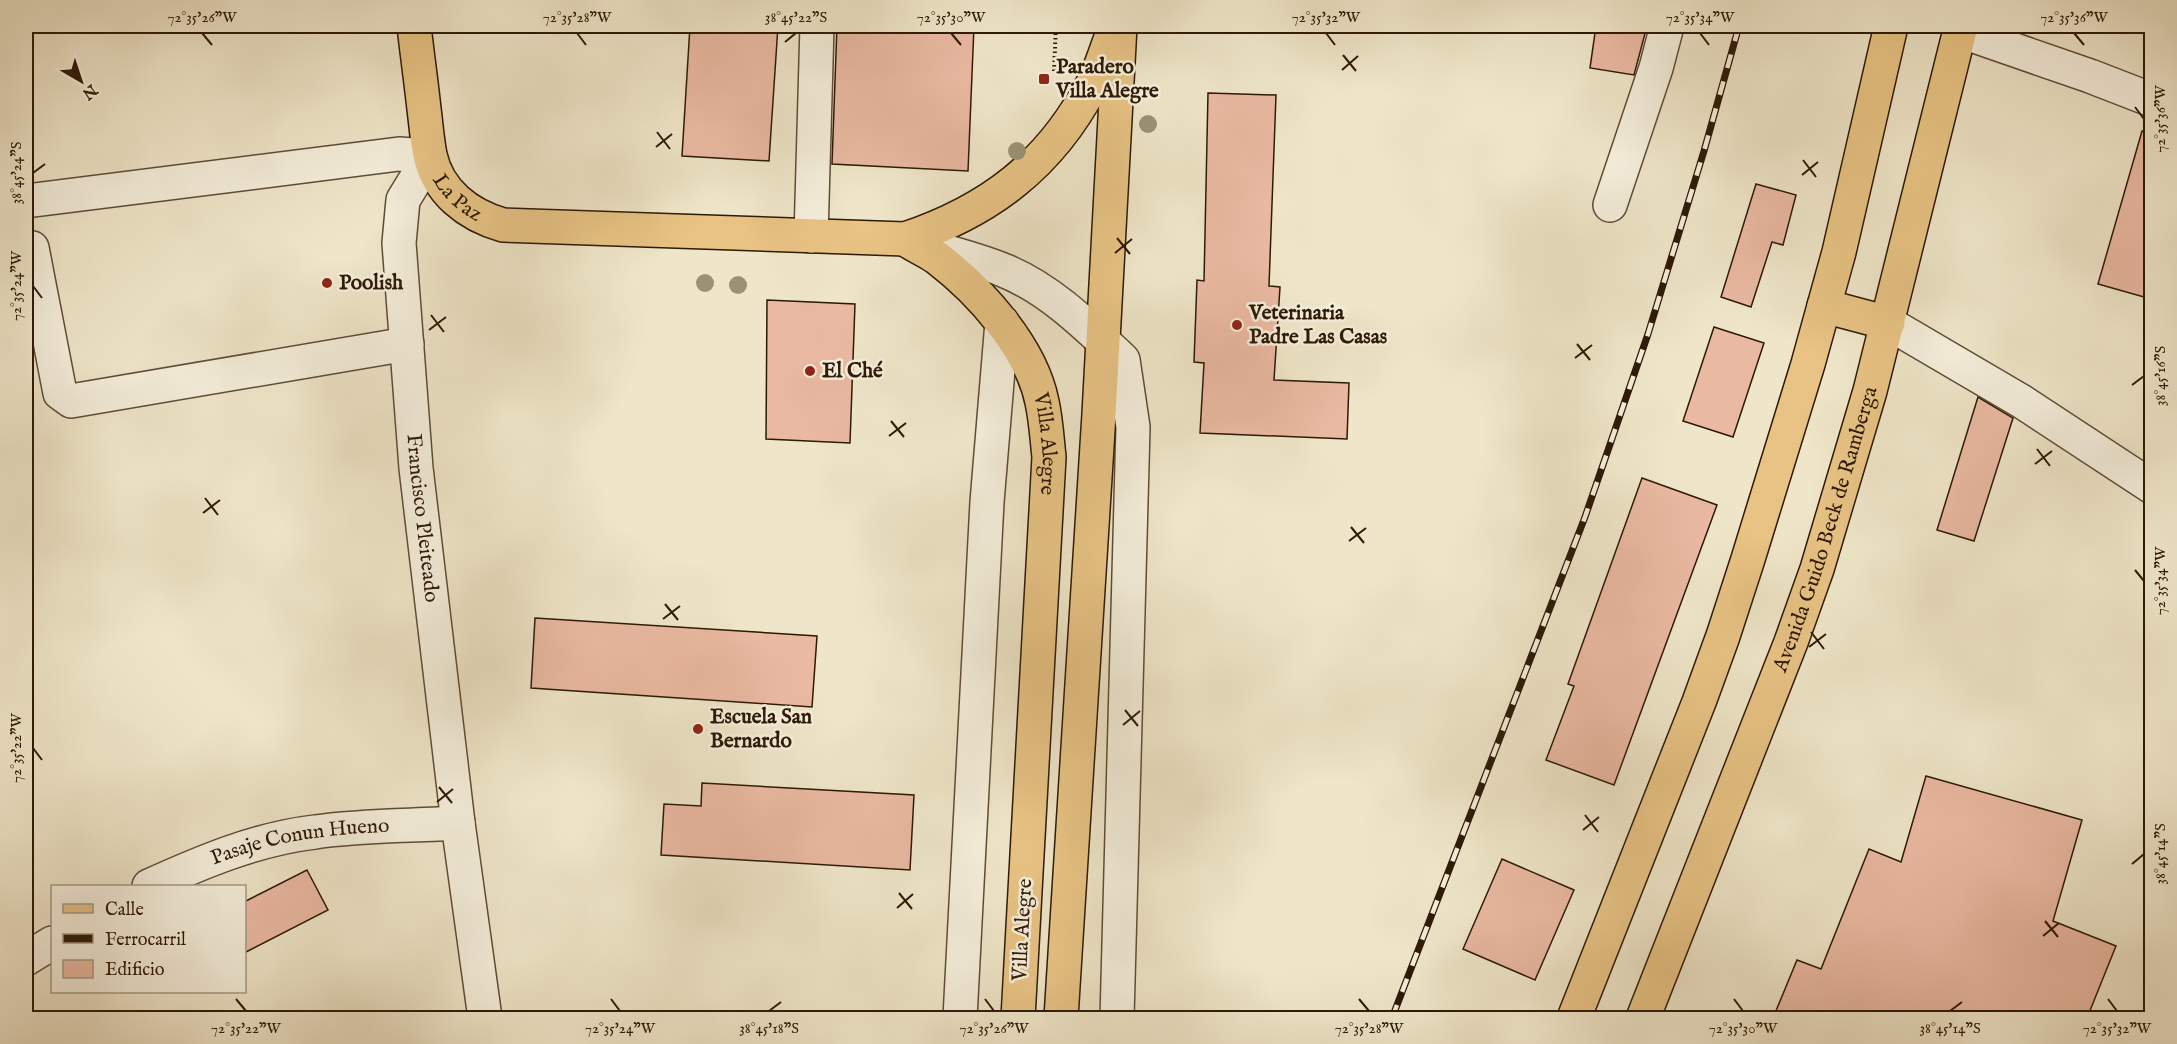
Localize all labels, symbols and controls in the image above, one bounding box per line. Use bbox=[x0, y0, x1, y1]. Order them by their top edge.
text: 72°35'26"W bbox=[167, 8, 237, 27]
text: 72°35'28"W bbox=[543, 8, 612, 27]
text: 38°45'22"S bbox=[765, 8, 827, 27]
text: 72°35'30"W bbox=[917, 8, 986, 27]
text: 72°35'32"W bbox=[1292, 8, 1361, 27]
text: 72°35'34"W bbox=[1666, 8, 1735, 27]
text: 72°35'36"W bbox=[2040, 8, 2109, 27]
north arrow bbox=[51, 51, 111, 111]
place label: Paradero Villa Alegre bbox=[1055, 54, 1159, 105]
marker: Paradero Villa Alegre bbox=[1037, 72, 1051, 86]
text: N bbox=[77, 78, 102, 103]
text: 72°35'36"W bbox=[2151, 84, 2170, 153]
text: 38°45'24"S bbox=[7, 142, 26, 204]
street label: La Paz bbox=[426, 169, 487, 228]
text: 72°35'24"W bbox=[7, 250, 26, 321]
place label: Poolish bbox=[339, 270, 404, 297]
marker: Poolish bbox=[320, 276, 334, 290]
place label: Veterinaria Padre Las Casas bbox=[1248, 300, 1387, 351]
marker: Veterinaria Padre Las Casas bbox=[1230, 318, 1244, 332]
text: 38°45'16"S bbox=[2151, 346, 2170, 406]
place label: El Ché bbox=[822, 358, 883, 385]
marker: El Ché bbox=[803, 364, 817, 378]
street label: Avenida Guido Beck de Ramberga bbox=[1767, 382, 1884, 677]
street label: Villa Alegre bbox=[1027, 389, 1062, 496]
street label: Francisco Pleiteado bbox=[400, 433, 445, 604]
text: 72°35'34"W bbox=[2151, 546, 2170, 615]
place label: Escuela San Bernardo bbox=[710, 704, 812, 755]
text: 72°35'22"W bbox=[7, 712, 26, 783]
marker: Escuela San Bernardo bbox=[691, 722, 705, 736]
street label: Pasaje Conun Hueno bbox=[207, 812, 390, 872]
text: 38°45'14"S bbox=[2151, 823, 2170, 885]
street label: Villa Alegre bbox=[1007, 878, 1039, 983]
legend bbox=[51, 885, 246, 993]
text: Calle bbox=[105, 899, 144, 922]
text: Ferrocarril bbox=[105, 929, 186, 952]
text: Edificio bbox=[105, 959, 165, 982]
text: 72°35'22"W bbox=[211, 1019, 282, 1038]
text: 72°35'24"W bbox=[585, 1019, 656, 1038]
text: 38°45'18"S bbox=[739, 1019, 799, 1038]
text: 72°35'26"W bbox=[959, 1019, 1029, 1038]
text: 72°35'28"W bbox=[1335, 1019, 1404, 1038]
text: 72°35'30"W bbox=[1709, 1019, 1778, 1038]
text: 38°45'14"S bbox=[1919, 1019, 1981, 1038]
text: 72°35'32"W bbox=[2083, 1019, 2152, 1038]

